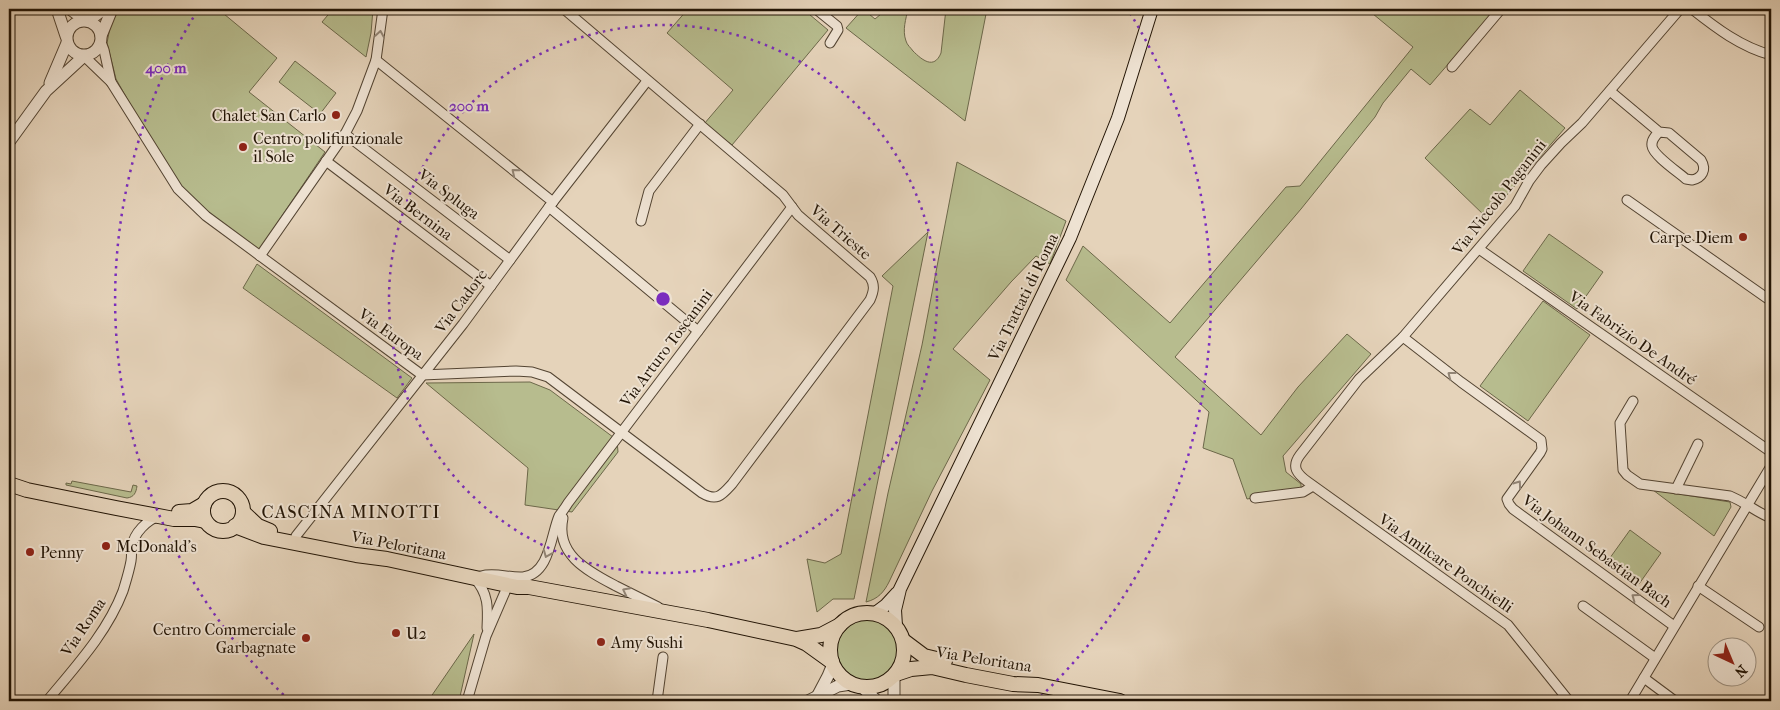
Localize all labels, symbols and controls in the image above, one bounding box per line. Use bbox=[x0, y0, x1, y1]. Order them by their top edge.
one-way arrow bbox=[374, 30, 385, 38]
text: 400 m bbox=[144, 59, 187, 77]
text: 200 m bbox=[449, 97, 489, 115]
place label: Chalet San Carlo bbox=[212, 106, 326, 125]
marker: Chalet San Carlo bbox=[330, 109, 342, 121]
place label: Centro polifunzionale il Sole bbox=[253, 129, 403, 166]
street label: Via Niccolò Paganini bbox=[1447, 135, 1550, 259]
marker: Centro polifunzionale il Sole bbox=[237, 141, 249, 153]
street label: Via Spluga bbox=[414, 164, 484, 224]
one-way arrow bbox=[512, 169, 521, 177]
street label: Via Bernina bbox=[379, 179, 457, 245]
street label: Via Trieste bbox=[806, 200, 875, 264]
place label: Carpe Diem bbox=[1650, 228, 1734, 247]
street label: Via Trattati di Roma bbox=[983, 230, 1062, 365]
marker: Carpe Diem bbox=[1737, 231, 1749, 243]
street label: Via Cadore bbox=[430, 265, 491, 338]
street label: Via Arturo Toscanini bbox=[615, 285, 716, 411]
street label: Via Fabrizio De André bbox=[1565, 286, 1700, 389]
centre of rings bbox=[654, 290, 672, 308]
street label: Via Europa bbox=[354, 303, 428, 364]
one-way arrow bbox=[1447, 372, 1457, 381]
one-way arrow bbox=[1512, 481, 1520, 490]
street label: Via Johann Sebastian Bach bbox=[1518, 490, 1675, 612]
district label: CASCINA MINOTTI bbox=[262, 502, 440, 523]
street label: Via Amilcare Ponchielli bbox=[1374, 509, 1517, 617]
street label: Via Peloritana bbox=[349, 526, 449, 564]
place label: McDonald's bbox=[116, 537, 197, 556]
marker: McDonald's bbox=[100, 540, 112, 552]
place label: Penny bbox=[40, 543, 84, 562]
marker: Penny bbox=[24, 546, 36, 558]
one-way arrow bbox=[543, 549, 553, 558]
one-way arrow bbox=[622, 587, 631, 597]
street label: Via Roma bbox=[56, 594, 110, 661]
one-way arrow bbox=[1631, 594, 1641, 603]
place label: Centro Commerciale Garbagnate bbox=[153, 620, 296, 657]
place label: U2 bbox=[406, 624, 427, 643]
marker: U2 bbox=[390, 627, 402, 639]
marker: Centro Commerciale Garbagnate bbox=[300, 632, 312, 644]
place label: Amy Sushi bbox=[610, 633, 683, 652]
marker: Amy Sushi bbox=[595, 636, 607, 648]
north arrow bbox=[1708, 638, 1758, 688]
street label: Via Peloritana bbox=[934, 642, 1034, 676]
text: N bbox=[1731, 661, 1750, 681]

